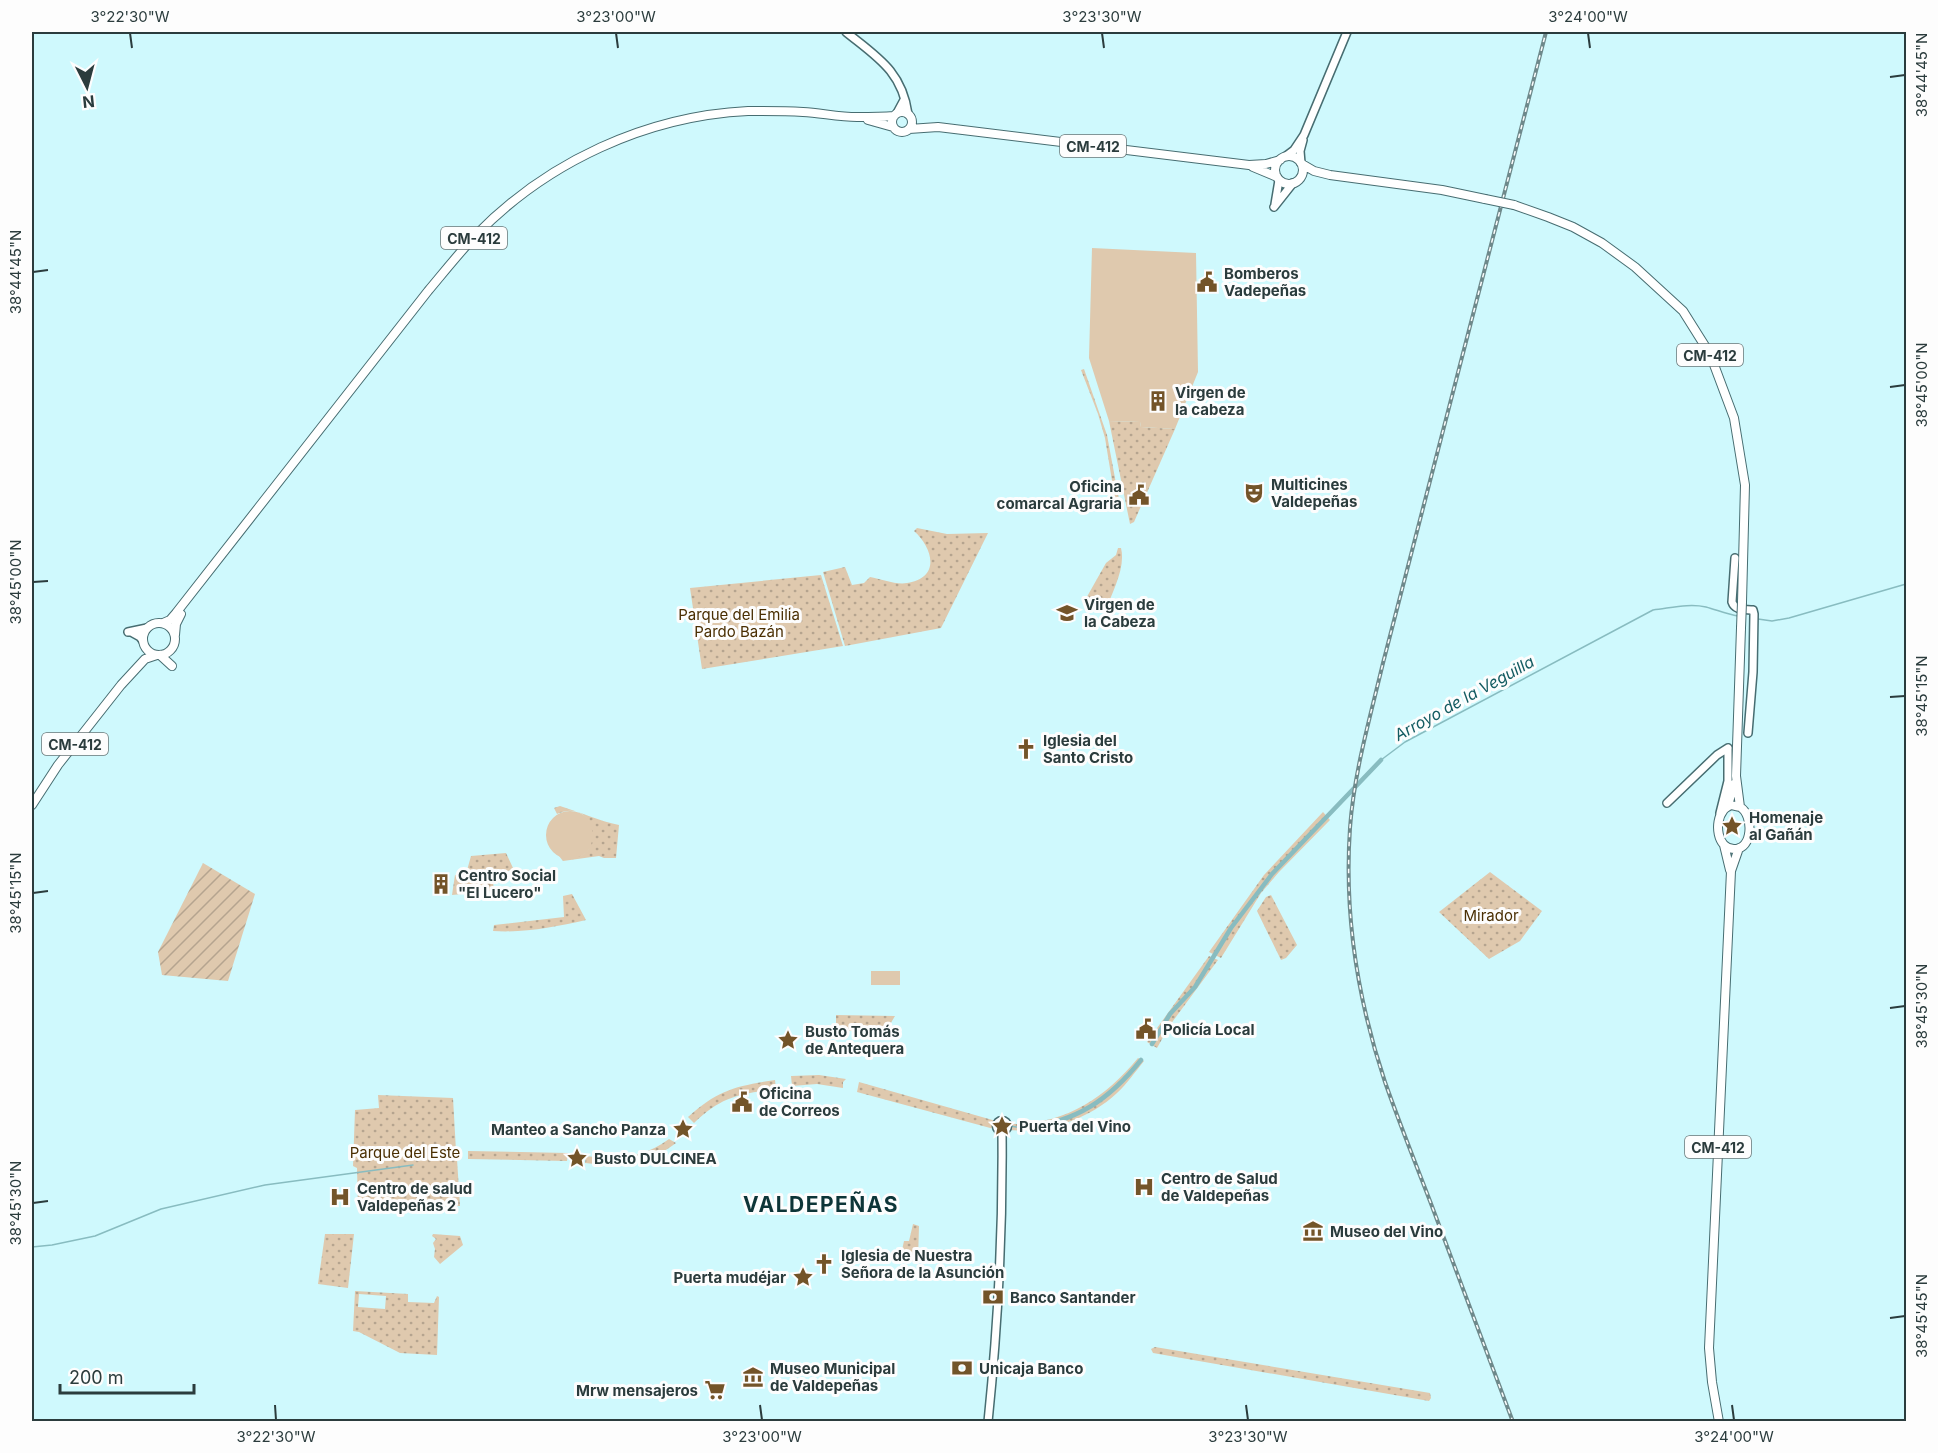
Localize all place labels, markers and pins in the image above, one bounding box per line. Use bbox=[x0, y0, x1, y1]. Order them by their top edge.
place label: Bomberos Vadepeñas bbox=[1224, 264, 1306, 300]
public building icon: Bomberos Vadepeñas bbox=[1195, 270, 1219, 294]
place label: Virgen de la cabeza bbox=[1175, 383, 1246, 419]
building icon: Virgen de la cabeza bbox=[1146, 389, 1170, 413]
place label: Multicines Valdepeñas bbox=[1271, 475, 1357, 511]
place label: Oficina comarcal Agraria bbox=[997, 477, 1122, 513]
theatre icon: Multicines Valdepeñas bbox=[1242, 481, 1266, 505]
public building icon: Oficina comarcal Agraria bbox=[1127, 483, 1151, 507]
place label: Virgen de la Cabeza bbox=[1084, 595, 1156, 631]
school or university icon: Virgen de la Cabeza bbox=[1055, 601, 1079, 625]
place label: Iglesia del Santo Cristo bbox=[1043, 731, 1133, 767]
church icon: Iglesia del Santo Cristo bbox=[1014, 737, 1038, 761]
place label: Homenaje al Gañán bbox=[1749, 808, 1823, 844]
place icon: Homenaje al Gañán bbox=[1720, 814, 1744, 838]
place label: Centro Social "El Lucero" bbox=[458, 866, 556, 902]
building icon: Centro Social "El Lucero" bbox=[429, 872, 453, 896]
public building icon: Policía Local bbox=[1134, 1017, 1158, 1041]
place label: Policía Local bbox=[1163, 1020, 1255, 1039]
place label: Busto Tomás de Antequera bbox=[805, 1022, 904, 1058]
place icon: Busto Tomás de Antequera bbox=[776, 1028, 800, 1052]
place label: Oficina de Correos bbox=[759, 1084, 840, 1120]
public building icon: Oficina de Correos bbox=[730, 1090, 754, 1114]
place icon: Puerta del Vino bbox=[990, 1114, 1014, 1138]
place icon: Manteo a Sancho Panza bbox=[671, 1117, 695, 1141]
place label: Puerta del Vino bbox=[1019, 1117, 1131, 1136]
place label: Manteo a Sancho Panza bbox=[491, 1120, 666, 1139]
place icon: Busto DULCINEA bbox=[565, 1146, 589, 1170]
place label: Busto DULCINEA bbox=[594, 1149, 717, 1168]
place label: Centro de Salud de Valdepeñas bbox=[1161, 1169, 1278, 1205]
hospital icon: Centro de Salud de Valdepeñas bbox=[1132, 1175, 1156, 1199]
place label: Centro de salud Valdepeñas 2 bbox=[357, 1179, 472, 1215]
hospital icon: Centro de salud Valdepeñas 2 bbox=[328, 1185, 352, 1209]
museum icon: Museo del Vino bbox=[1301, 1219, 1325, 1243]
place label: Museo del Vino bbox=[1330, 1222, 1443, 1241]
place label: Iglesia de Nuestra Señora de la Asunción bbox=[841, 1246, 1004, 1282]
church icon: Iglesia de Nuestra Señora de la Asunción bbox=[812, 1252, 836, 1276]
place icon: Puerta mudéjar bbox=[791, 1265, 815, 1289]
place label: Puerta mudéjar bbox=[673, 1268, 786, 1287]
bank icon: Banco Santander bbox=[981, 1285, 1005, 1309]
place label: Banco Santander bbox=[1010, 1288, 1136, 1307]
bank icon: Unicaja Banco bbox=[950, 1356, 974, 1380]
place label: Museo Municipal de Valdepeñas bbox=[770, 1359, 895, 1395]
place label: Unicaja Banco bbox=[979, 1359, 1083, 1378]
museum icon: Museo Municipal de Valdepeñas bbox=[741, 1365, 765, 1389]
supermarket icon: Mrw mensajeros bbox=[703, 1378, 727, 1402]
place label: Mrw mensajeros bbox=[576, 1381, 698, 1400]

